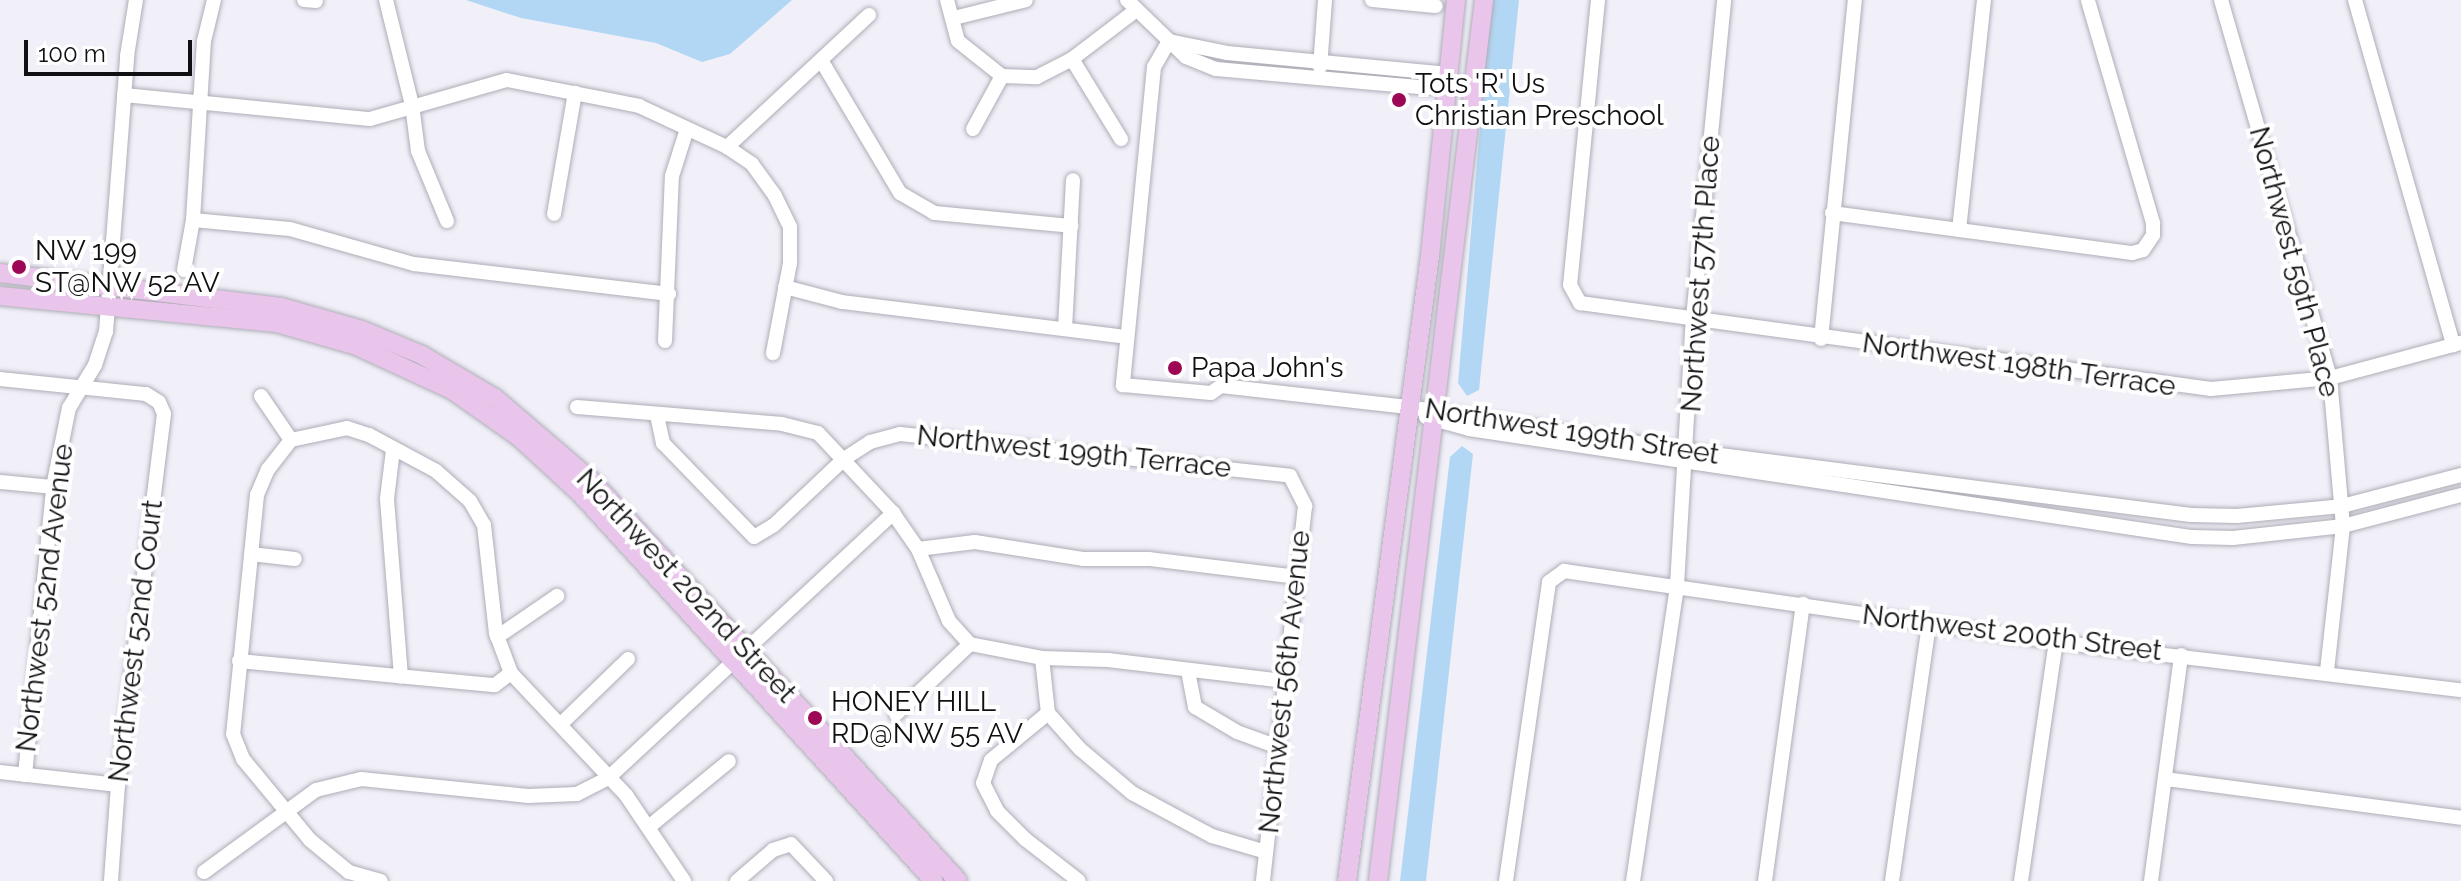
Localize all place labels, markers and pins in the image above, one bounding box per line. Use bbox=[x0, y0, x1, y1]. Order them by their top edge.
place label: Tots 'R' Us Christian Preschool bbox=[1415, 67, 1664, 133]
marker: Tots 'R' Us Christian Preschool bbox=[1390, 91, 1408, 109]
place label: NW 199 ST@NW 52 AV bbox=[35, 234, 222, 300]
marker: NW 199 ST@NW 52 AV bbox=[10, 258, 28, 276]
place label: Papa John's bbox=[1191, 351, 1344, 385]
marker: Papa John's bbox=[1166, 359, 1184, 377]
place label: HONEY HILL RD@NW 55 AV bbox=[831, 685, 1025, 751]
marker: HONEY HILL RD@NW 55 AV bbox=[806, 709, 824, 727]

